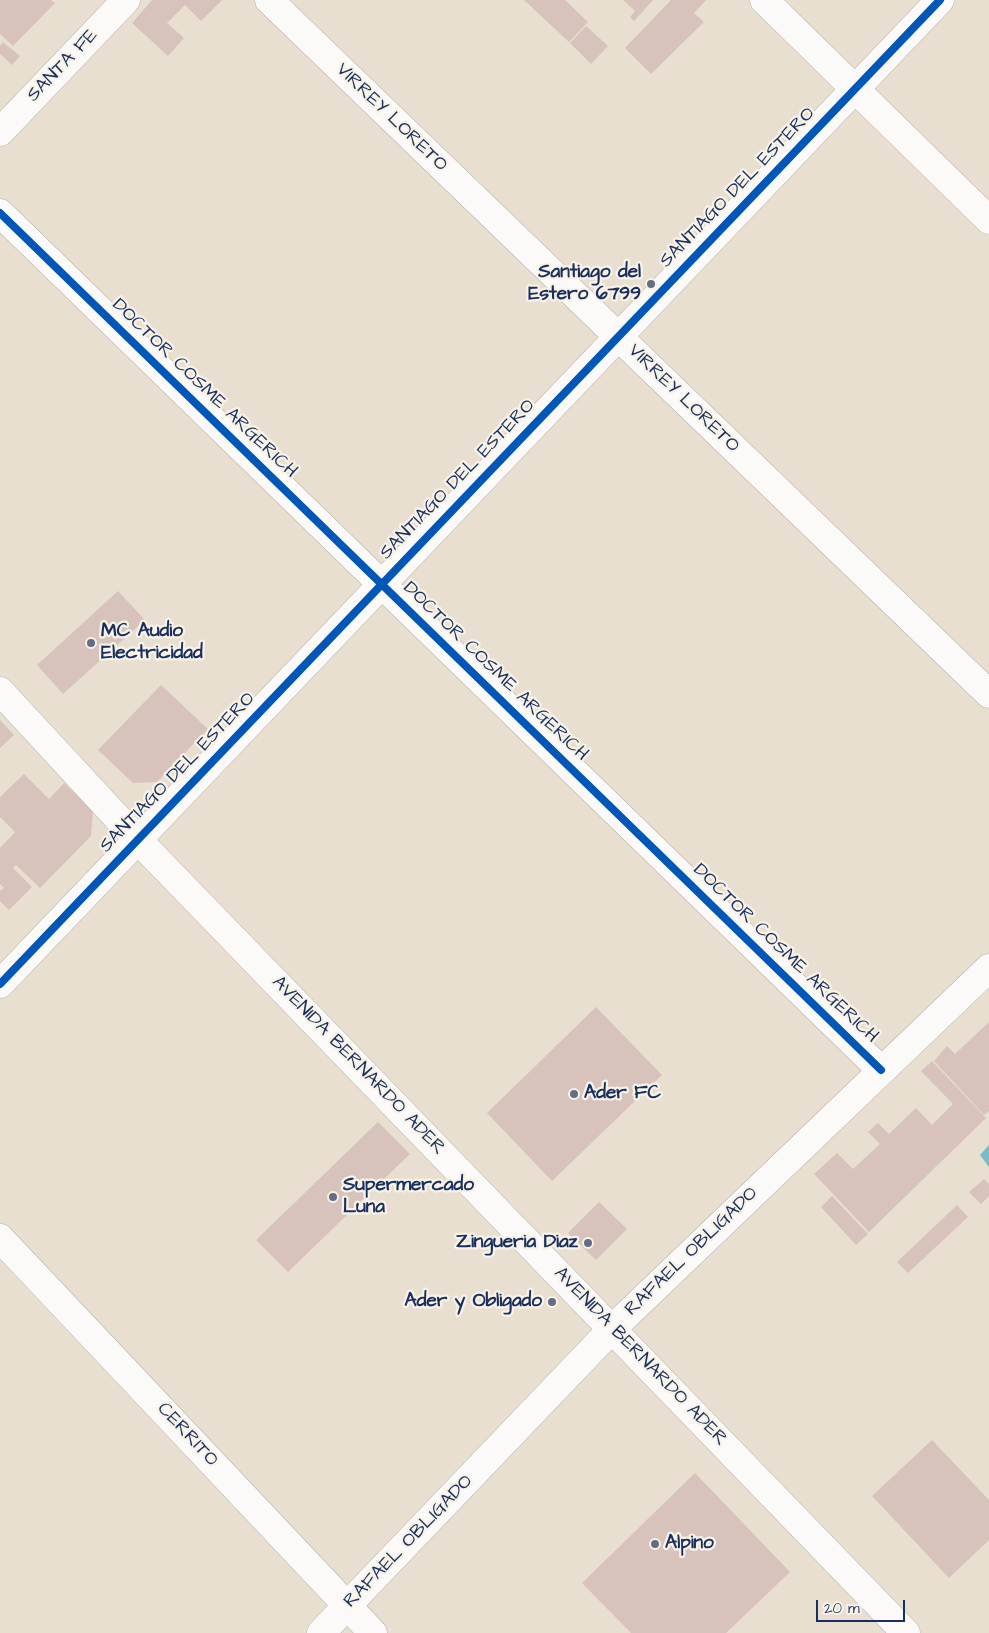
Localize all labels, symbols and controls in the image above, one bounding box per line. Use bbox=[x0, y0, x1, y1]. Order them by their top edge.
street label: SANTA FE bbox=[23, 25, 103, 107]
street label: VIRREY LORETO bbox=[331, 59, 451, 177]
street label: SANTIAGO DEL ESTERO bbox=[656, 103, 820, 273]
place label: Santiago del Estero 6799 bbox=[528, 262, 641, 306]
marker: Santiago del Estero 6799 bbox=[645, 278, 657, 290]
street label: DOCTOR COSME ARGERICH bbox=[107, 294, 301, 484]
street label: VIRREY LORETO bbox=[623, 340, 743, 458]
street label: SANTIAGO DEL ESTERO bbox=[376, 395, 540, 565]
street label: DOCTOR COSME ARGERICH bbox=[398, 577, 592, 767]
place label: MC Audio Electricidad bbox=[101, 621, 203, 665]
marker: MC Audio Electricidad bbox=[85, 637, 97, 649]
street label: SANTIAGO DEL ESTERO bbox=[96, 688, 260, 858]
street label: DOCTOR COSME ARGERICH bbox=[688, 859, 882, 1049]
street label: AVENIDA BERNARDO ADER bbox=[266, 972, 450, 1160]
place label: Ader FC bbox=[584, 1083, 661, 1105]
marker: Ader FC bbox=[568, 1088, 580, 1100]
place label: Supermercado Luna bbox=[343, 1175, 474, 1219]
street label: RAFAEL OBLIGADO bbox=[621, 1183, 763, 1321]
marker: Supermercado Luna bbox=[327, 1191, 339, 1203]
place label: Zingueria Diaz bbox=[456, 1232, 578, 1254]
marker: Zingueria Diaz bbox=[582, 1237, 594, 1249]
street label: AVENIDA BERNARDO ADER bbox=[548, 1263, 732, 1451]
place label: Ader y Obligado bbox=[405, 1291, 542, 1313]
marker: Ader y Obligado bbox=[546, 1296, 558, 1308]
street label: CERRITO bbox=[152, 1398, 222, 1472]
street label: RAFAEL OBLIGADO bbox=[340, 1471, 478, 1613]
place label: Alpino bbox=[665, 1533, 714, 1555]
marker: Alpino bbox=[649, 1538, 661, 1550]
scale bar bbox=[819, 1590, 908, 1622]
text: 20 m bbox=[824, 1598, 860, 1619]

